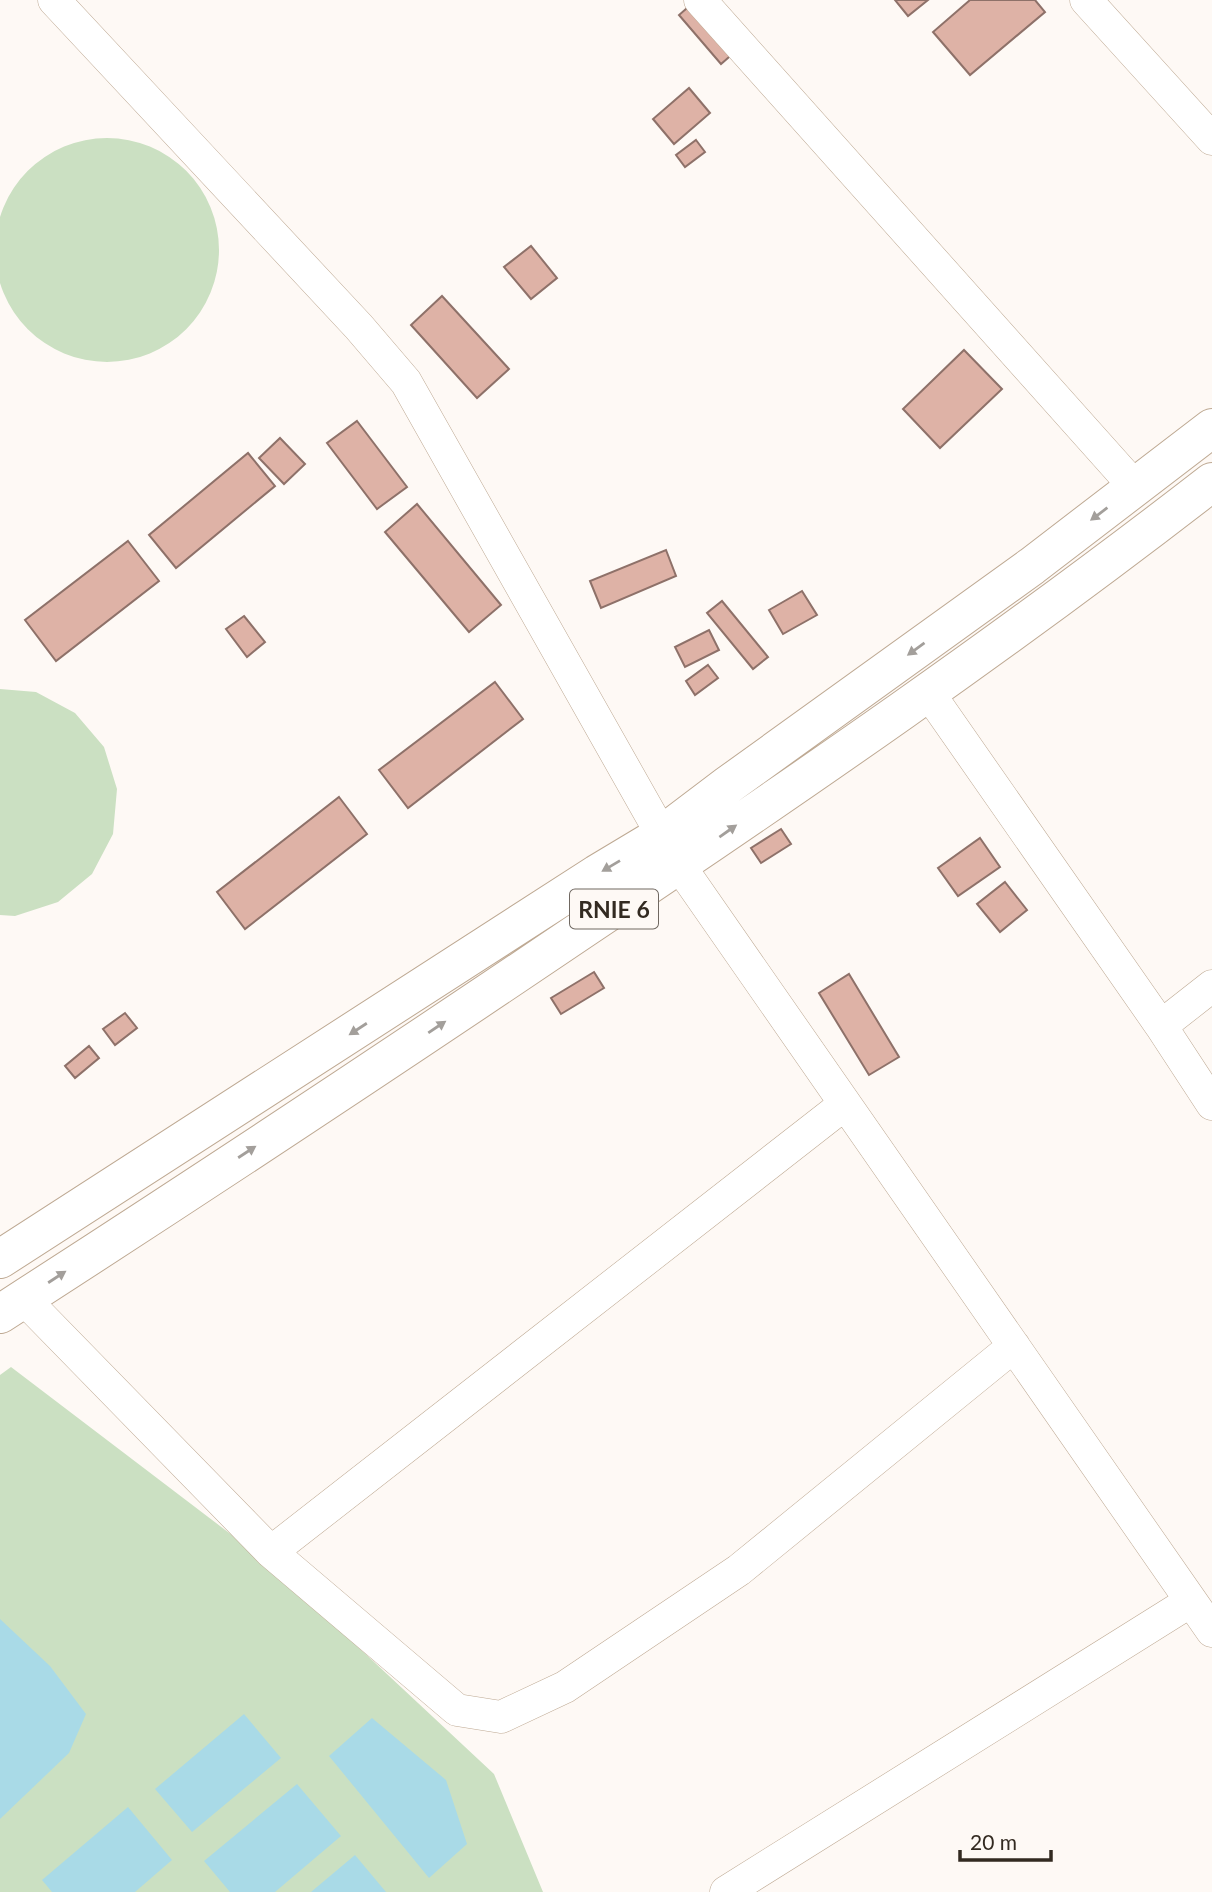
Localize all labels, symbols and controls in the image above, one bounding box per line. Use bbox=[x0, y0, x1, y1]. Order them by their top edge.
one-way arrow bbox=[1091, 507, 1109, 522]
one-way arrow bbox=[907, 642, 925, 656]
one-way arrow bbox=[719, 824, 737, 838]
one-way arrow bbox=[601, 859, 621, 871]
road number: RNIE 6 bbox=[570, 890, 658, 928]
one-way arrow bbox=[428, 1021, 447, 1034]
one-way arrow bbox=[349, 1022, 368, 1035]
one-way arrow bbox=[238, 1146, 257, 1159]
one-way arrow bbox=[48, 1270, 66, 1284]
scale bar bbox=[960, 1818, 1051, 1862]
text: 20 m bbox=[970, 1829, 1017, 1854]

